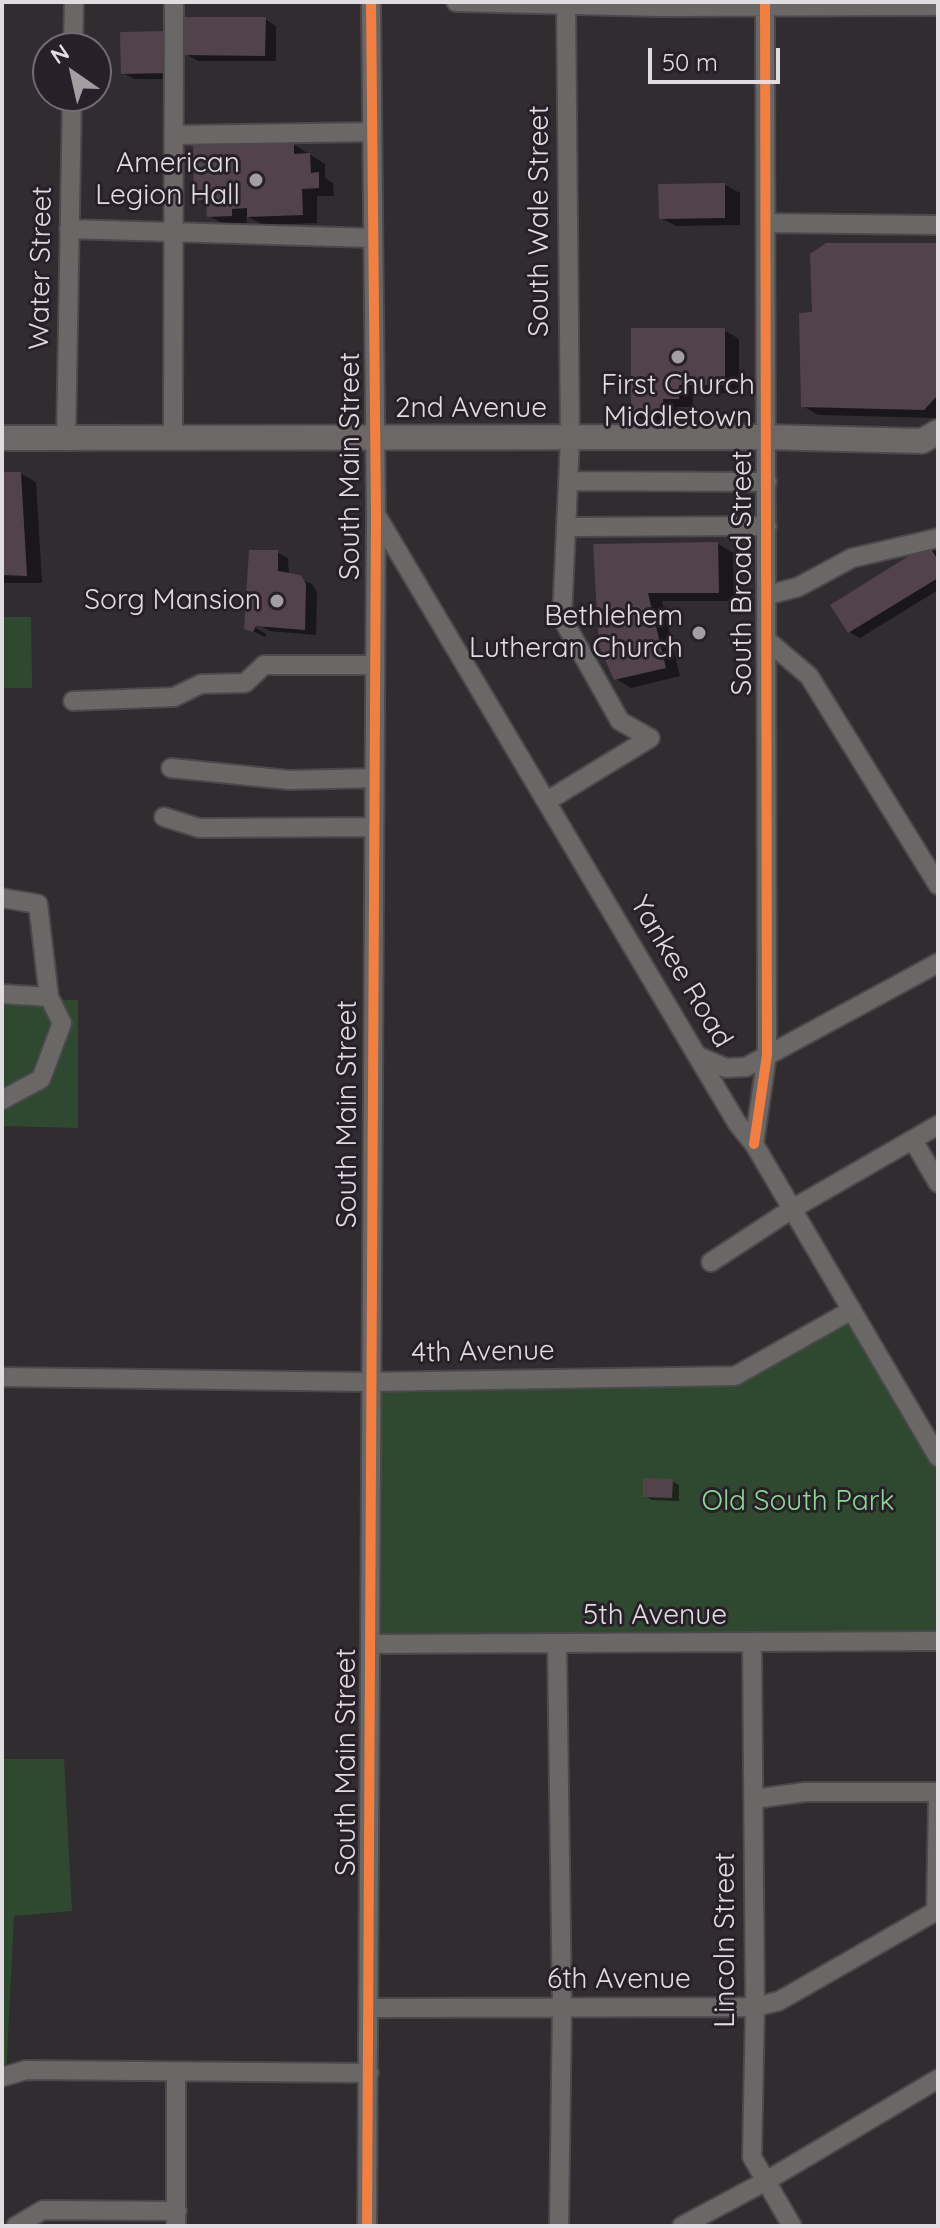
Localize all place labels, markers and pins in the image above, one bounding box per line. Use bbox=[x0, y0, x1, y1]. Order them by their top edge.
place label: American Legion Hall bbox=[95, 147, 240, 213]
marker: American Legion Hall bbox=[247, 171, 265, 189]
marker: First Church Middletown bbox=[669, 348, 687, 366]
place label: First Church Middletown bbox=[601, 369, 755, 435]
place label: Sorg Mansion bbox=[84, 584, 261, 618]
marker: Sorg Mansion bbox=[268, 592, 286, 610]
place label: Bethlehem Lutheran Church bbox=[469, 600, 683, 666]
marker: Bethlehem Lutheran Church bbox=[690, 624, 708, 642]

